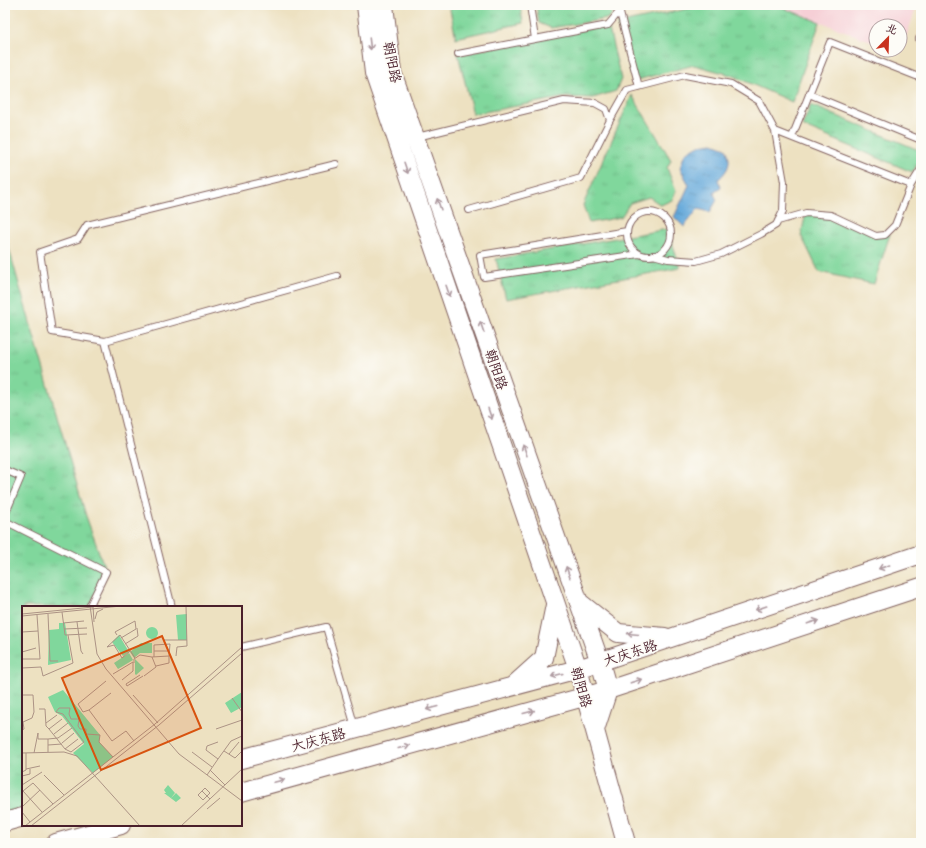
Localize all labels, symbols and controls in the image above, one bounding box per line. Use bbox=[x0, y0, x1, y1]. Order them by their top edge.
north arrow bbox=[868, 18, 908, 58]
text: 北 bbox=[884, 19, 900, 37]
one-way arrow bbox=[366, 37, 374, 50]
street label: 朝阳路 bbox=[380, 40, 406, 84]
one-way arrow bbox=[403, 162, 410, 175]
one-way arrow bbox=[434, 199, 442, 211]
one-way arrow bbox=[445, 284, 452, 297]
one-way arrow bbox=[478, 321, 485, 334]
street label: 朝阳路 bbox=[481, 346, 513, 392]
one-way arrow bbox=[487, 408, 495, 420]
one-way arrow bbox=[521, 443, 528, 456]
one-way arrow bbox=[878, 563, 890, 571]
one-way arrow bbox=[564, 566, 571, 579]
one-way arrow bbox=[754, 605, 767, 612]
inset map bbox=[22, 606, 242, 826]
one-way arrow bbox=[806, 618, 818, 626]
one-way arrow bbox=[627, 631, 640, 638]
street label: 大庆东路 bbox=[600, 634, 660, 670]
street label: 朝阳路 bbox=[567, 664, 597, 710]
one-way arrow bbox=[551, 671, 564, 679]
one-way arrow bbox=[630, 676, 642, 684]
one-way arrow bbox=[426, 705, 439, 712]
one-way arrow bbox=[522, 708, 535, 715]
street label: 大庆东路 bbox=[288, 723, 348, 755]
one-way arrow bbox=[397, 742, 410, 750]
one-way arrow bbox=[272, 777, 285, 784]

